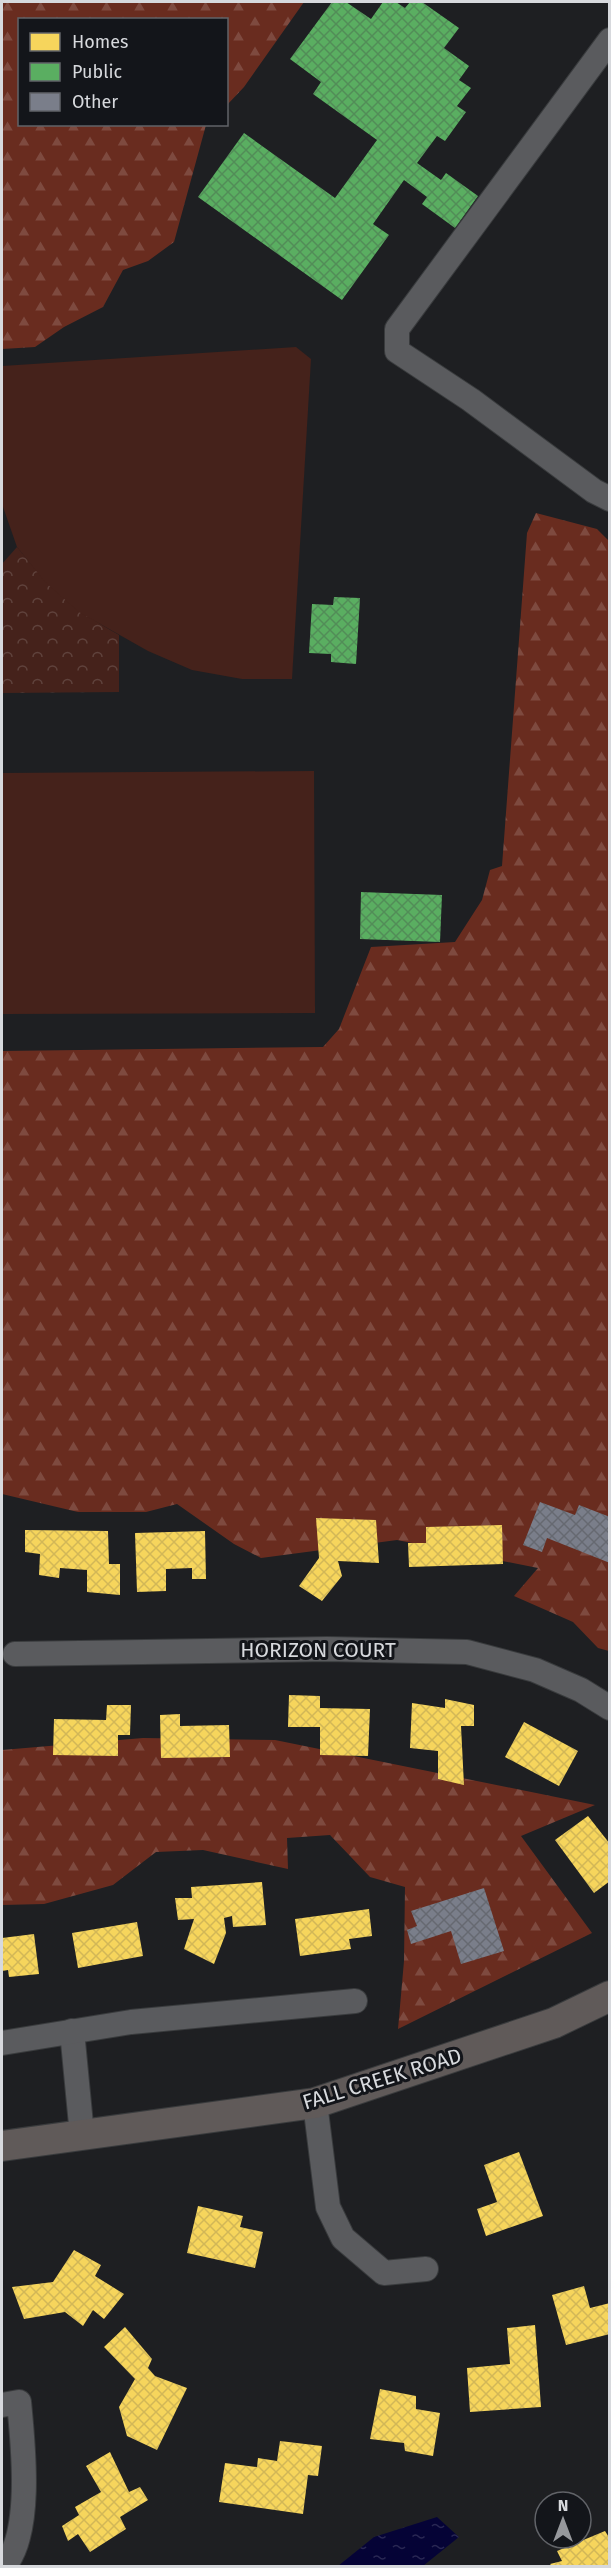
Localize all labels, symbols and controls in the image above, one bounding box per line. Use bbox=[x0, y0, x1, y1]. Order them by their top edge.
legend bbox=[18, 18, 228, 126]
text: Homes bbox=[72, 31, 128, 53]
text: Public bbox=[72, 61, 122, 83]
text: Other bbox=[72, 91, 118, 113]
street label: HORIZON COURT bbox=[240, 1637, 396, 1663]
street label: FALL CREEK ROAD bbox=[299, 2042, 465, 2116]
north arrow bbox=[533, 2490, 593, 2550]
text: N bbox=[558, 2496, 568, 2515]

